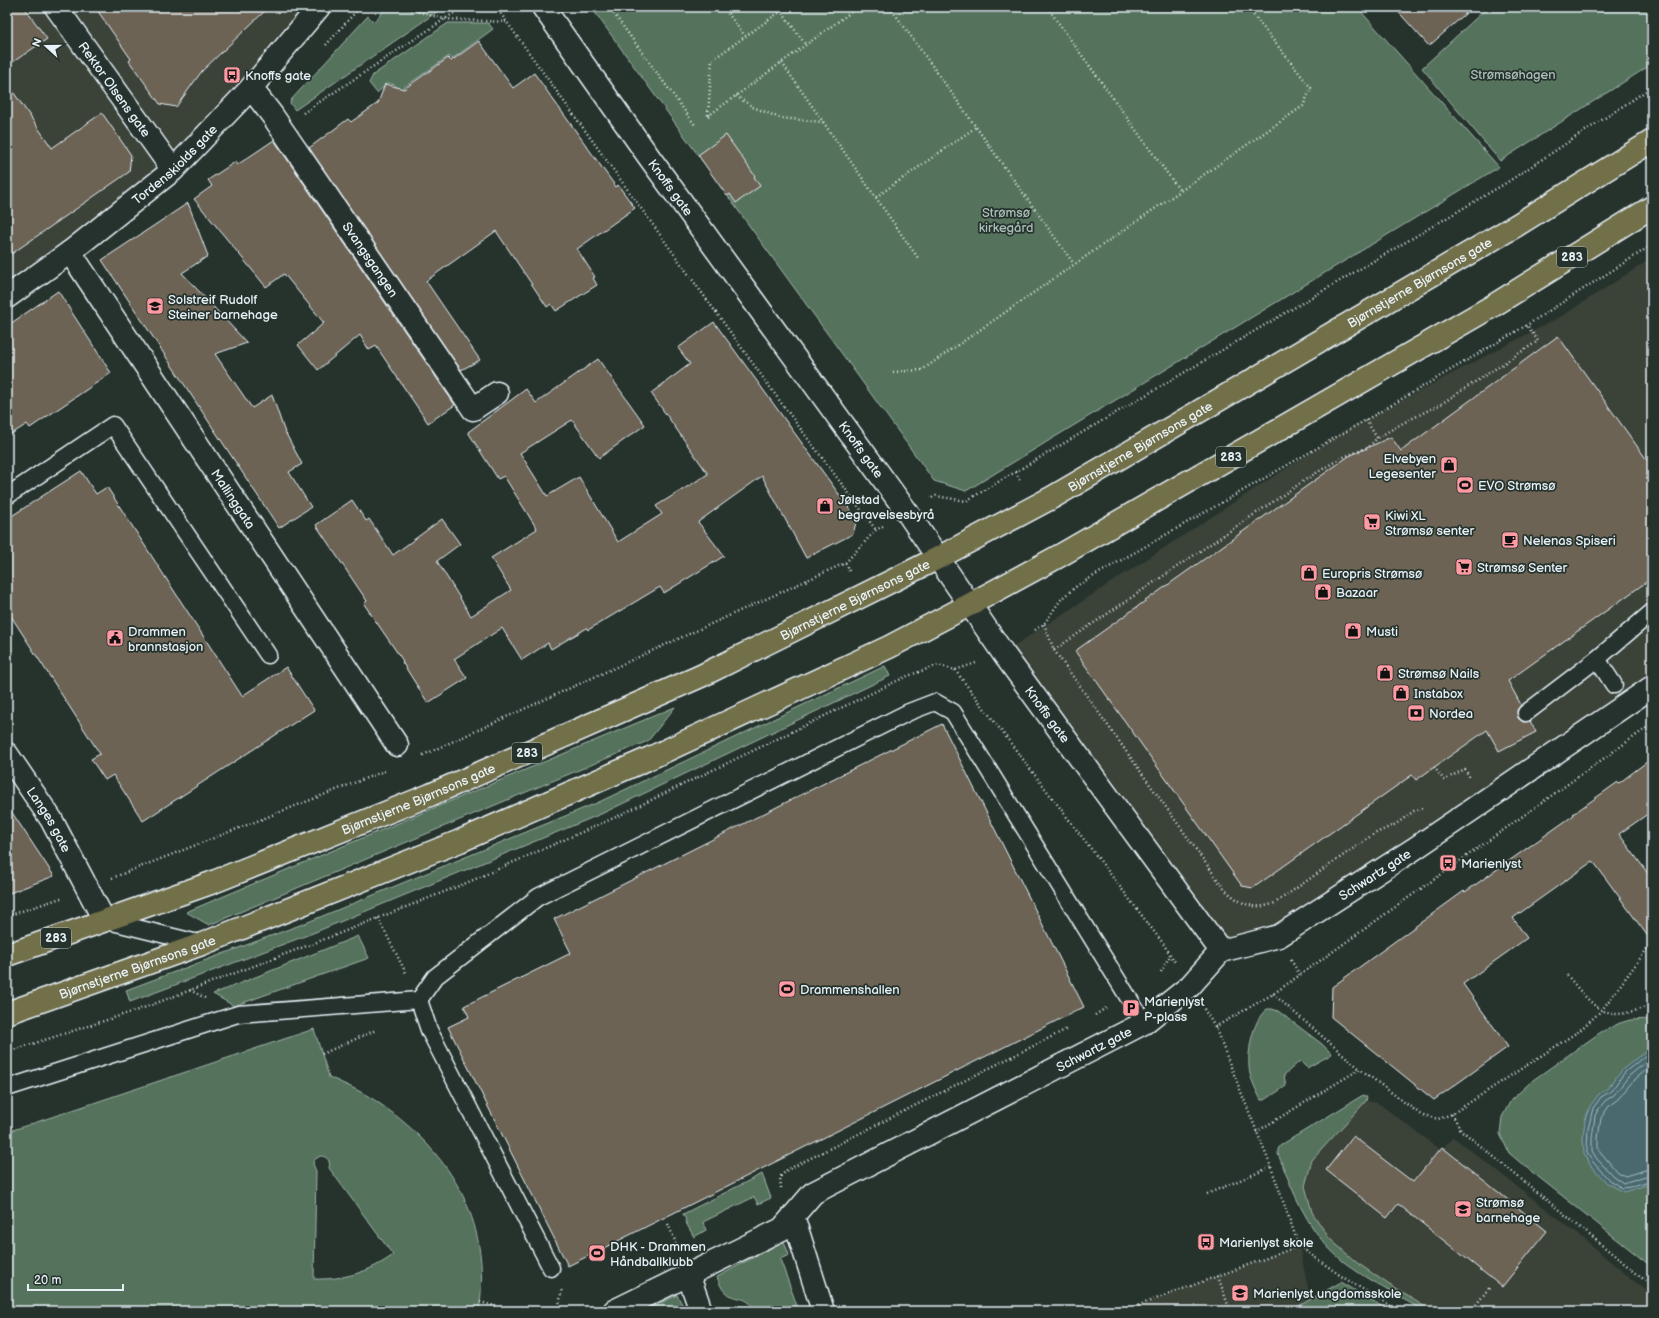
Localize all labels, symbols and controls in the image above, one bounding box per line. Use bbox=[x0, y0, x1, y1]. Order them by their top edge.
north arrow bbox=[26, 26, 66, 66]
text: N bbox=[30, 36, 45, 49]
street label: Rektor Olsens gate bbox=[75, 39, 154, 141]
bus stop icon: Knoffs gate bbox=[222, 65, 242, 85]
park label: Strømsøhagen bbox=[1470, 67, 1556, 83]
place label: Knoffs gate bbox=[245, 68, 311, 84]
street label: Tordenskiolds gate bbox=[129, 121, 221, 208]
street label: Knoffs gate bbox=[644, 156, 696, 219]
park label: Strømsø kirkegård bbox=[979, 205, 1033, 236]
street label: Svangsgangen bbox=[339, 219, 401, 300]
street label: Bjørnstjerne Bjørnsons gate bbox=[1345, 234, 1495, 332]
road number: 283 bbox=[1557, 247, 1587, 267]
place label: Solstreif Rudolf Steiner barnehage bbox=[168, 292, 278, 323]
school or university icon: Solstreif Rudolf Steiner barnehage bbox=[145, 296, 165, 316]
street label: Bjørnstjerne Bjørnsons gate bbox=[1065, 398, 1216, 496]
street label: Knoffs gate bbox=[835, 418, 887, 481]
road number: 283 bbox=[1216, 447, 1246, 467]
place label: Elvebyen Legesenter bbox=[1368, 451, 1436, 482]
shop icon: Elvebyen Legesenter bbox=[1439, 455, 1459, 475]
street label: Mallinggata bbox=[207, 466, 258, 532]
sports icon: EVO Strømsø bbox=[1455, 475, 1475, 495]
place label: EVO Strømsø bbox=[1478, 478, 1556, 494]
place label: Jølstad begravelsesbyrå bbox=[838, 492, 934, 523]
shop icon: Jølstad begravelsesbyrå bbox=[815, 496, 835, 516]
place label: Kiwi XL Strømsø senter bbox=[1385, 508, 1474, 539]
supermarket icon: Kiwi XL Strømsø senter bbox=[1362, 512, 1382, 532]
cafe icon: Nelenas Spiseri bbox=[1500, 530, 1520, 550]
place label: Nelenas Spiseri bbox=[1523, 533, 1616, 549]
street label: Bjørnstjerne Bjørnsons gate bbox=[778, 556, 933, 644]
supermarket icon: Strømsø Senter bbox=[1454, 557, 1474, 577]
place label: Strømsø Senter bbox=[1477, 560, 1568, 576]
shop icon: Europris Strømsø bbox=[1299, 563, 1319, 583]
place label: Europris Strømsø bbox=[1322, 566, 1423, 582]
shop icon: Bazaar bbox=[1313, 582, 1333, 602]
place label: Bazaar bbox=[1336, 585, 1378, 601]
shop icon: Musti bbox=[1343, 621, 1363, 641]
place label: Drammen brannstasjon bbox=[128, 624, 203, 655]
place label: Musti bbox=[1366, 624, 1398, 640]
public building icon: Drammen brannstasjon bbox=[105, 628, 125, 648]
shop icon: Strømsø Nails bbox=[1375, 663, 1395, 683]
place label: Strømsø Nails bbox=[1398, 666, 1480, 682]
street label: Knoffs gate bbox=[1021, 683, 1073, 746]
shop icon: Instabox bbox=[1391, 683, 1411, 703]
place label: Instabox bbox=[1414, 686, 1463, 702]
bank icon: Nordea bbox=[1406, 703, 1426, 723]
place label: Nordea bbox=[1429, 706, 1473, 722]
road number: 283 bbox=[512, 743, 542, 763]
street label: Bjørnstjerne Bjørnsons gate bbox=[339, 760, 498, 839]
street label: Langes gate bbox=[23, 784, 74, 855]
street label: Schwartz gate bbox=[1336, 846, 1414, 904]
bus stop icon: Marienlyst bbox=[1438, 853, 1458, 873]
place label: Marienlyst bbox=[1461, 856, 1521, 872]
road number: 283 bbox=[41, 928, 71, 948]
street label: Bjørnstjerne Bjørnsons gate bbox=[57, 932, 218, 1003]
sports icon: Drammenshallen bbox=[777, 979, 797, 999]
place label: Drammenshallen bbox=[800, 982, 900, 998]
place label: Marienlyst P-plass bbox=[1144, 994, 1204, 1025]
parking icon: Marienlyst P-plass bbox=[1121, 998, 1141, 1018]
street label: Schwartz gate bbox=[1054, 1024, 1135, 1076]
place label: Strømsø barnehage bbox=[1476, 1195, 1540, 1226]
school or university icon: Strømsø barnehage bbox=[1453, 1199, 1473, 1219]
bus stop icon: Marienlyst skole bbox=[1196, 1232, 1216, 1252]
place label: Marienlyst skole bbox=[1219, 1235, 1314, 1251]
place label: DHK - Drammen Håndballklubb bbox=[610, 1239, 706, 1270]
sports icon: DHK - Drammen Håndballklubb bbox=[587, 1243, 607, 1263]
scale bar bbox=[28, 1266, 123, 1292]
text: 20 m bbox=[34, 1273, 61, 1288]
school or university icon: Marienlyst ungdomsskole bbox=[1230, 1283, 1250, 1303]
place label: Marienlyst ungdomsskole bbox=[1253, 1286, 1402, 1302]

